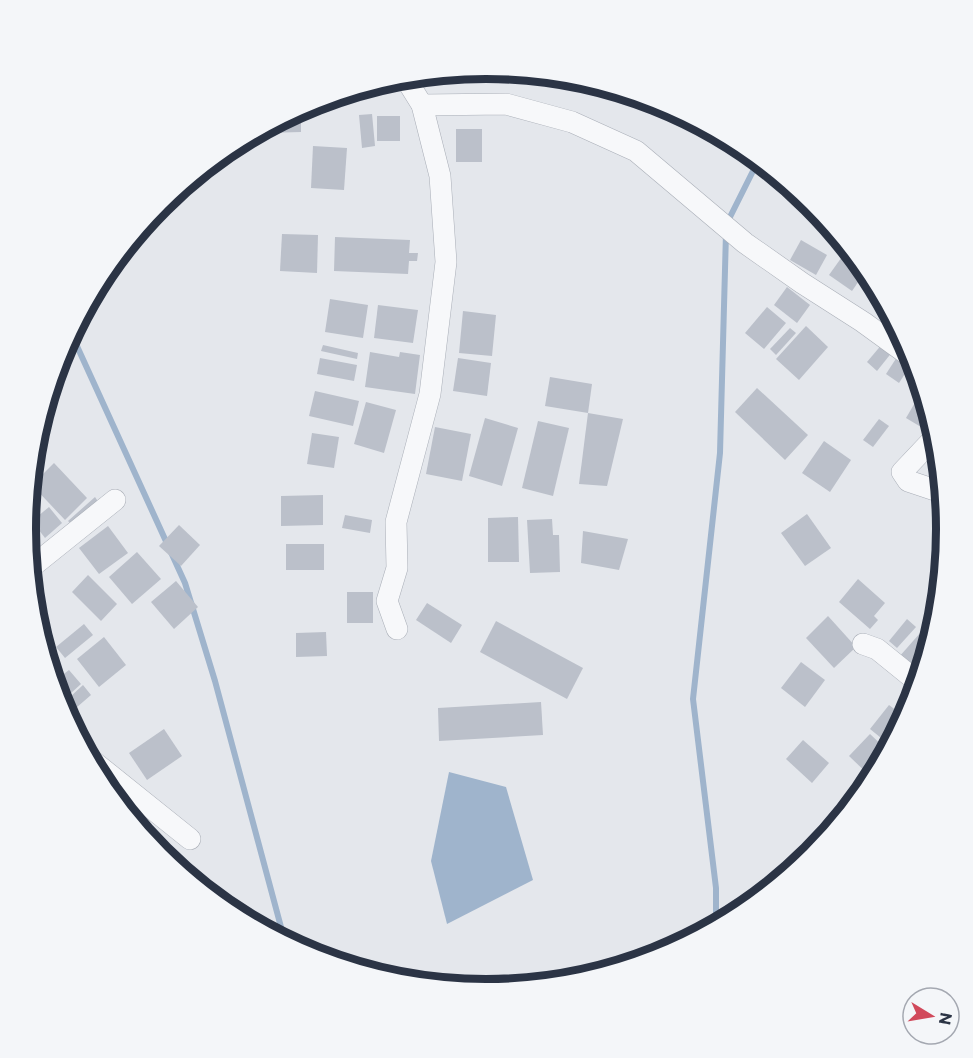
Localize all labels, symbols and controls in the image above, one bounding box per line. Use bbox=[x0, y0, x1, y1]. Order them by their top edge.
north arrow bbox=[901, 986, 961, 1046]
text: N bbox=[936, 1011, 957, 1027]

